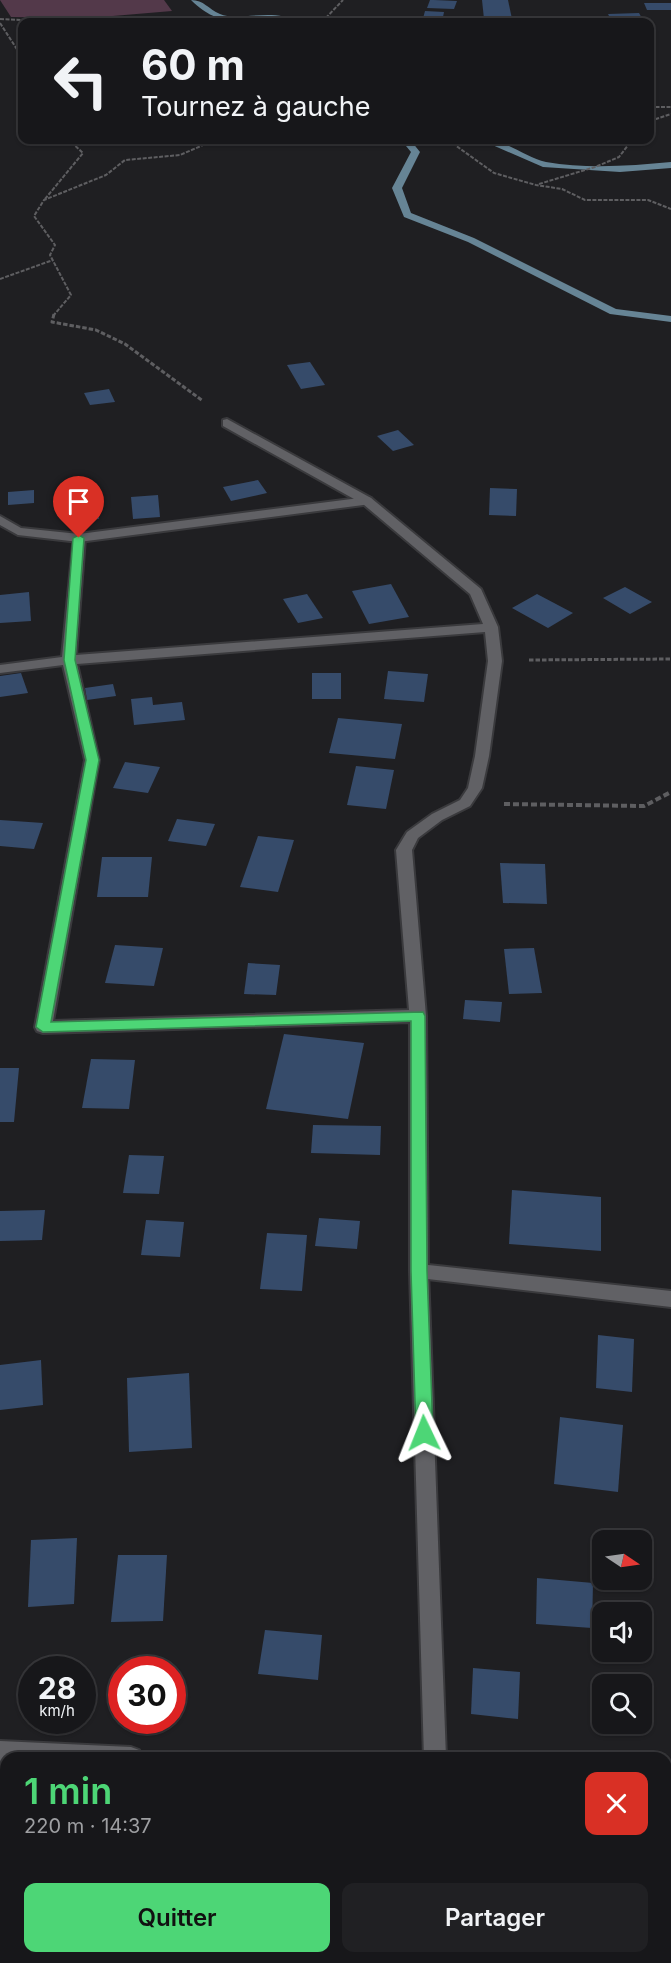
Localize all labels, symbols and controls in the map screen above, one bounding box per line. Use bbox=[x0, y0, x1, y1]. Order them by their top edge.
text: 60 m bbox=[141, 39, 245, 90]
icon: left bbox=[42, 42, 120, 120]
text: Tournez à gauche bbox=[141, 90, 370, 123]
pin bbox=[53, 476, 104, 538]
icon: arrive bbox=[62, 485, 95, 518]
position arrow bbox=[392, 1401, 456, 1465]
north arrow bbox=[592, 1530, 652, 1590]
map controls bbox=[592, 1530, 652, 1734]
button: sound bbox=[592, 1602, 652, 1662]
speed limit sign: 30 bbox=[108, 1656, 186, 1734]
text: 28 bbox=[38, 1670, 76, 1706]
button: search bbox=[592, 1674, 652, 1734]
text: km/h bbox=[39, 1701, 75, 1720]
text: 1 min bbox=[24, 1769, 112, 1813]
button: close bbox=[585, 1772, 648, 1835]
text: 220 m · 14:37 bbox=[24, 1814, 152, 1838]
button: Quitter bbox=[24, 1883, 330, 1952]
button: Partager bbox=[342, 1883, 648, 1952]

